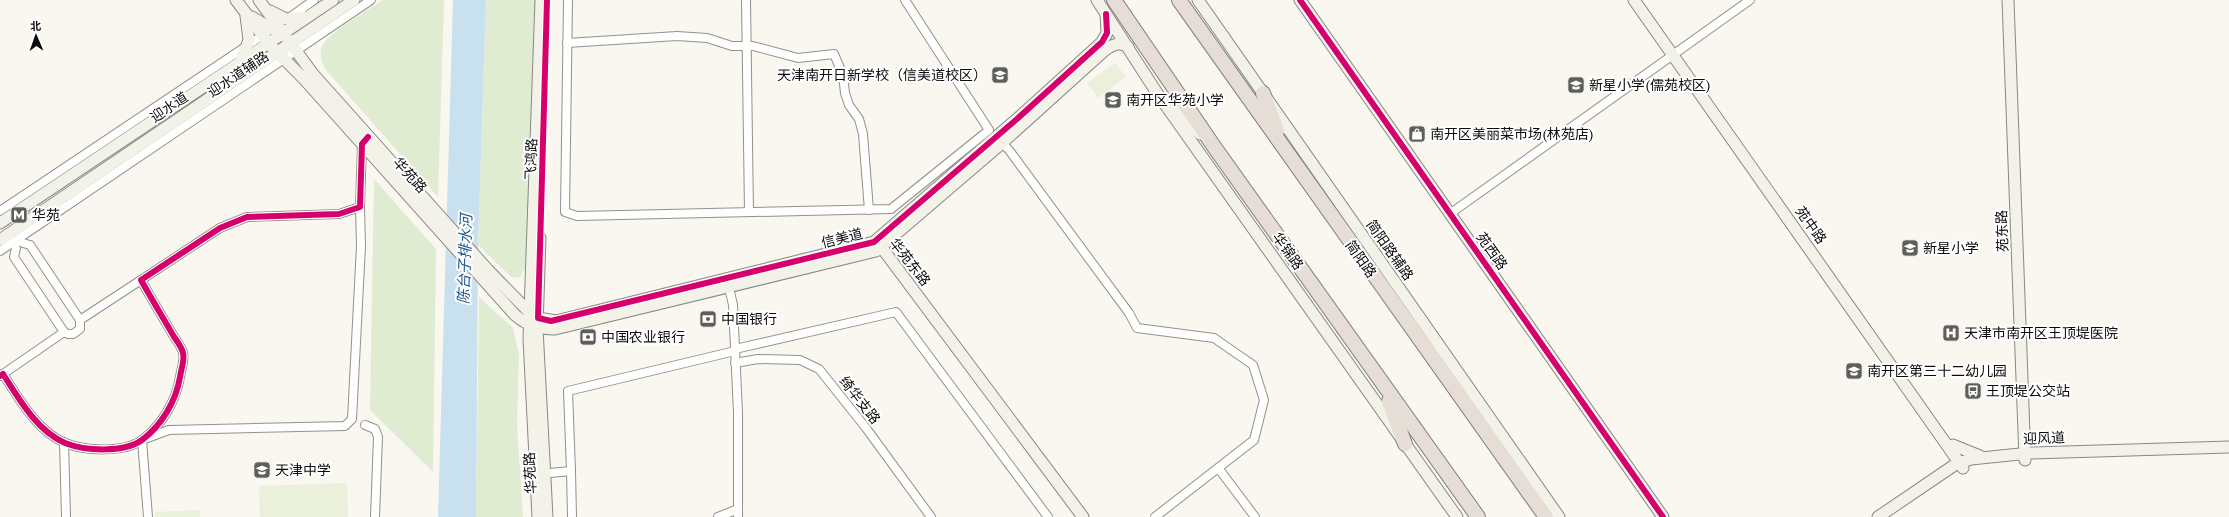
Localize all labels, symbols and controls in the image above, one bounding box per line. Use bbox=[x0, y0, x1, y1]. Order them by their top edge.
north arrow bbox=[16, 16, 56, 56]
text: 北 bbox=[30, 20, 41, 32]
street label: 迎水道辅路 bbox=[205, 48, 271, 100]
school or university icon: 天津南开日新学校（信美道校区） bbox=[990, 65, 1010, 85]
place label: 天津南开日新学校（信美道校区） bbox=[777, 67, 987, 83]
school or university icon: 新星小学(儒苑校区) bbox=[1566, 75, 1586, 95]
place label: 新星小学(儒苑校区) bbox=[1589, 77, 1711, 94]
street label: 迎水道 bbox=[147, 89, 191, 125]
school or university icon: 南开区华苑小学 bbox=[1103, 90, 1123, 110]
place label: 南开区华苑小学 bbox=[1126, 92, 1224, 108]
shop icon: 南开区美丽菜市场(林苑店) bbox=[1407, 124, 1427, 144]
place label: 南开区美丽菜市场(林苑店) bbox=[1430, 126, 1594, 143]
street label: 飞鸿路 bbox=[522, 138, 540, 180]
street label: 华苑路 bbox=[390, 154, 430, 196]
street label: 苑中路 bbox=[1792, 203, 1830, 247]
metro station icon: 华苑 bbox=[9, 205, 29, 225]
place label: 华苑 bbox=[32, 207, 60, 223]
street label: 苑东路 bbox=[1993, 210, 2011, 252]
water label: 陈台子排水河 bbox=[455, 211, 475, 304]
street label: 简阳路辅路 bbox=[1363, 217, 1417, 283]
street label: 信美道 bbox=[820, 225, 864, 251]
street label: 华锦路 bbox=[1269, 229, 1307, 273]
street label: 苑西路 bbox=[1473, 229, 1511, 273]
street label: 华苑东路 bbox=[886, 235, 934, 289]
street label: 简阳路 bbox=[1342, 237, 1380, 281]
school or university icon: 新星小学 bbox=[1900, 238, 1920, 258]
place label: 新星小学 bbox=[1923, 240, 1979, 256]
bank icon: 中国银行 bbox=[698, 309, 718, 329]
place label: 中国银行 bbox=[721, 311, 777, 327]
hospital icon: 天津市南开区王顶堤医院 bbox=[1941, 323, 1961, 343]
place label: 天津市南开区王顶堤医院 bbox=[1964, 325, 2118, 341]
bank icon: 中国农业银行 bbox=[578, 327, 598, 347]
place label: 中国农业银行 bbox=[601, 329, 685, 345]
school or university icon: 南开区第三十二幼儿园 bbox=[1844, 361, 1864, 381]
place label: 南开区第三十二幼儿园 bbox=[1867, 363, 2007, 379]
street label: 绮华支路 bbox=[836, 373, 884, 427]
bus stop icon: 王顶堤公交站 bbox=[1963, 381, 1983, 401]
place label: 王顶堤公交站 bbox=[1986, 383, 2070, 399]
street label: 迎风道 bbox=[2023, 429, 2065, 447]
street label: 华苑路 bbox=[521, 452, 539, 494]
school or university icon: 天津中学 bbox=[252, 460, 272, 480]
place label: 天津中学 bbox=[275, 462, 331, 478]

